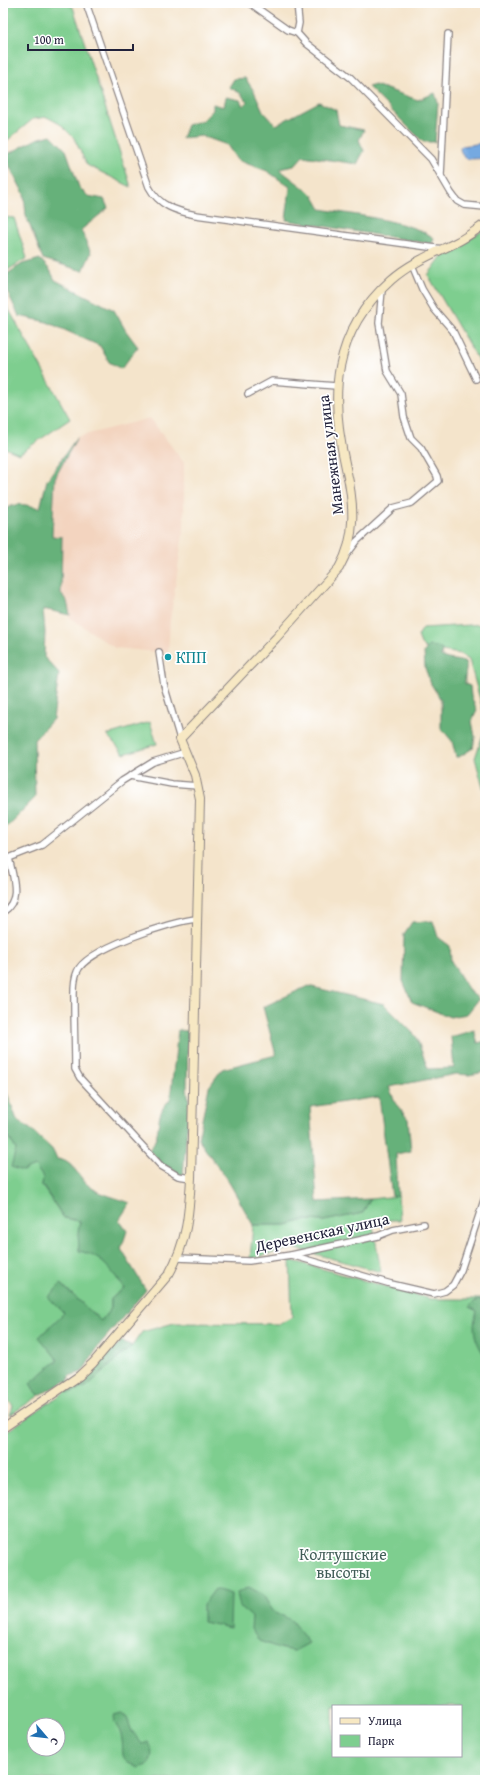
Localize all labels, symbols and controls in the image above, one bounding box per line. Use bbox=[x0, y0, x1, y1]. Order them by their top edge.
scale bar bbox=[28, 26, 133, 52]
text: 100 m bbox=[34, 31, 64, 48]
street label: Манежная улица bbox=[311, 393, 349, 516]
place label: КПП bbox=[176, 645, 206, 669]
marker: КПП bbox=[163, 652, 173, 662]
street label: Деревенская улица bbox=[252, 1206, 392, 1258]
park label: Колтушские высоты bbox=[299, 1542, 387, 1584]
legend bbox=[332, 1705, 462, 1757]
text: Улица bbox=[368, 1712, 402, 1729]
north arrow bbox=[26, 1717, 66, 1757]
text: Парк bbox=[368, 1732, 395, 1749]
text: С bbox=[46, 1735, 63, 1748]

